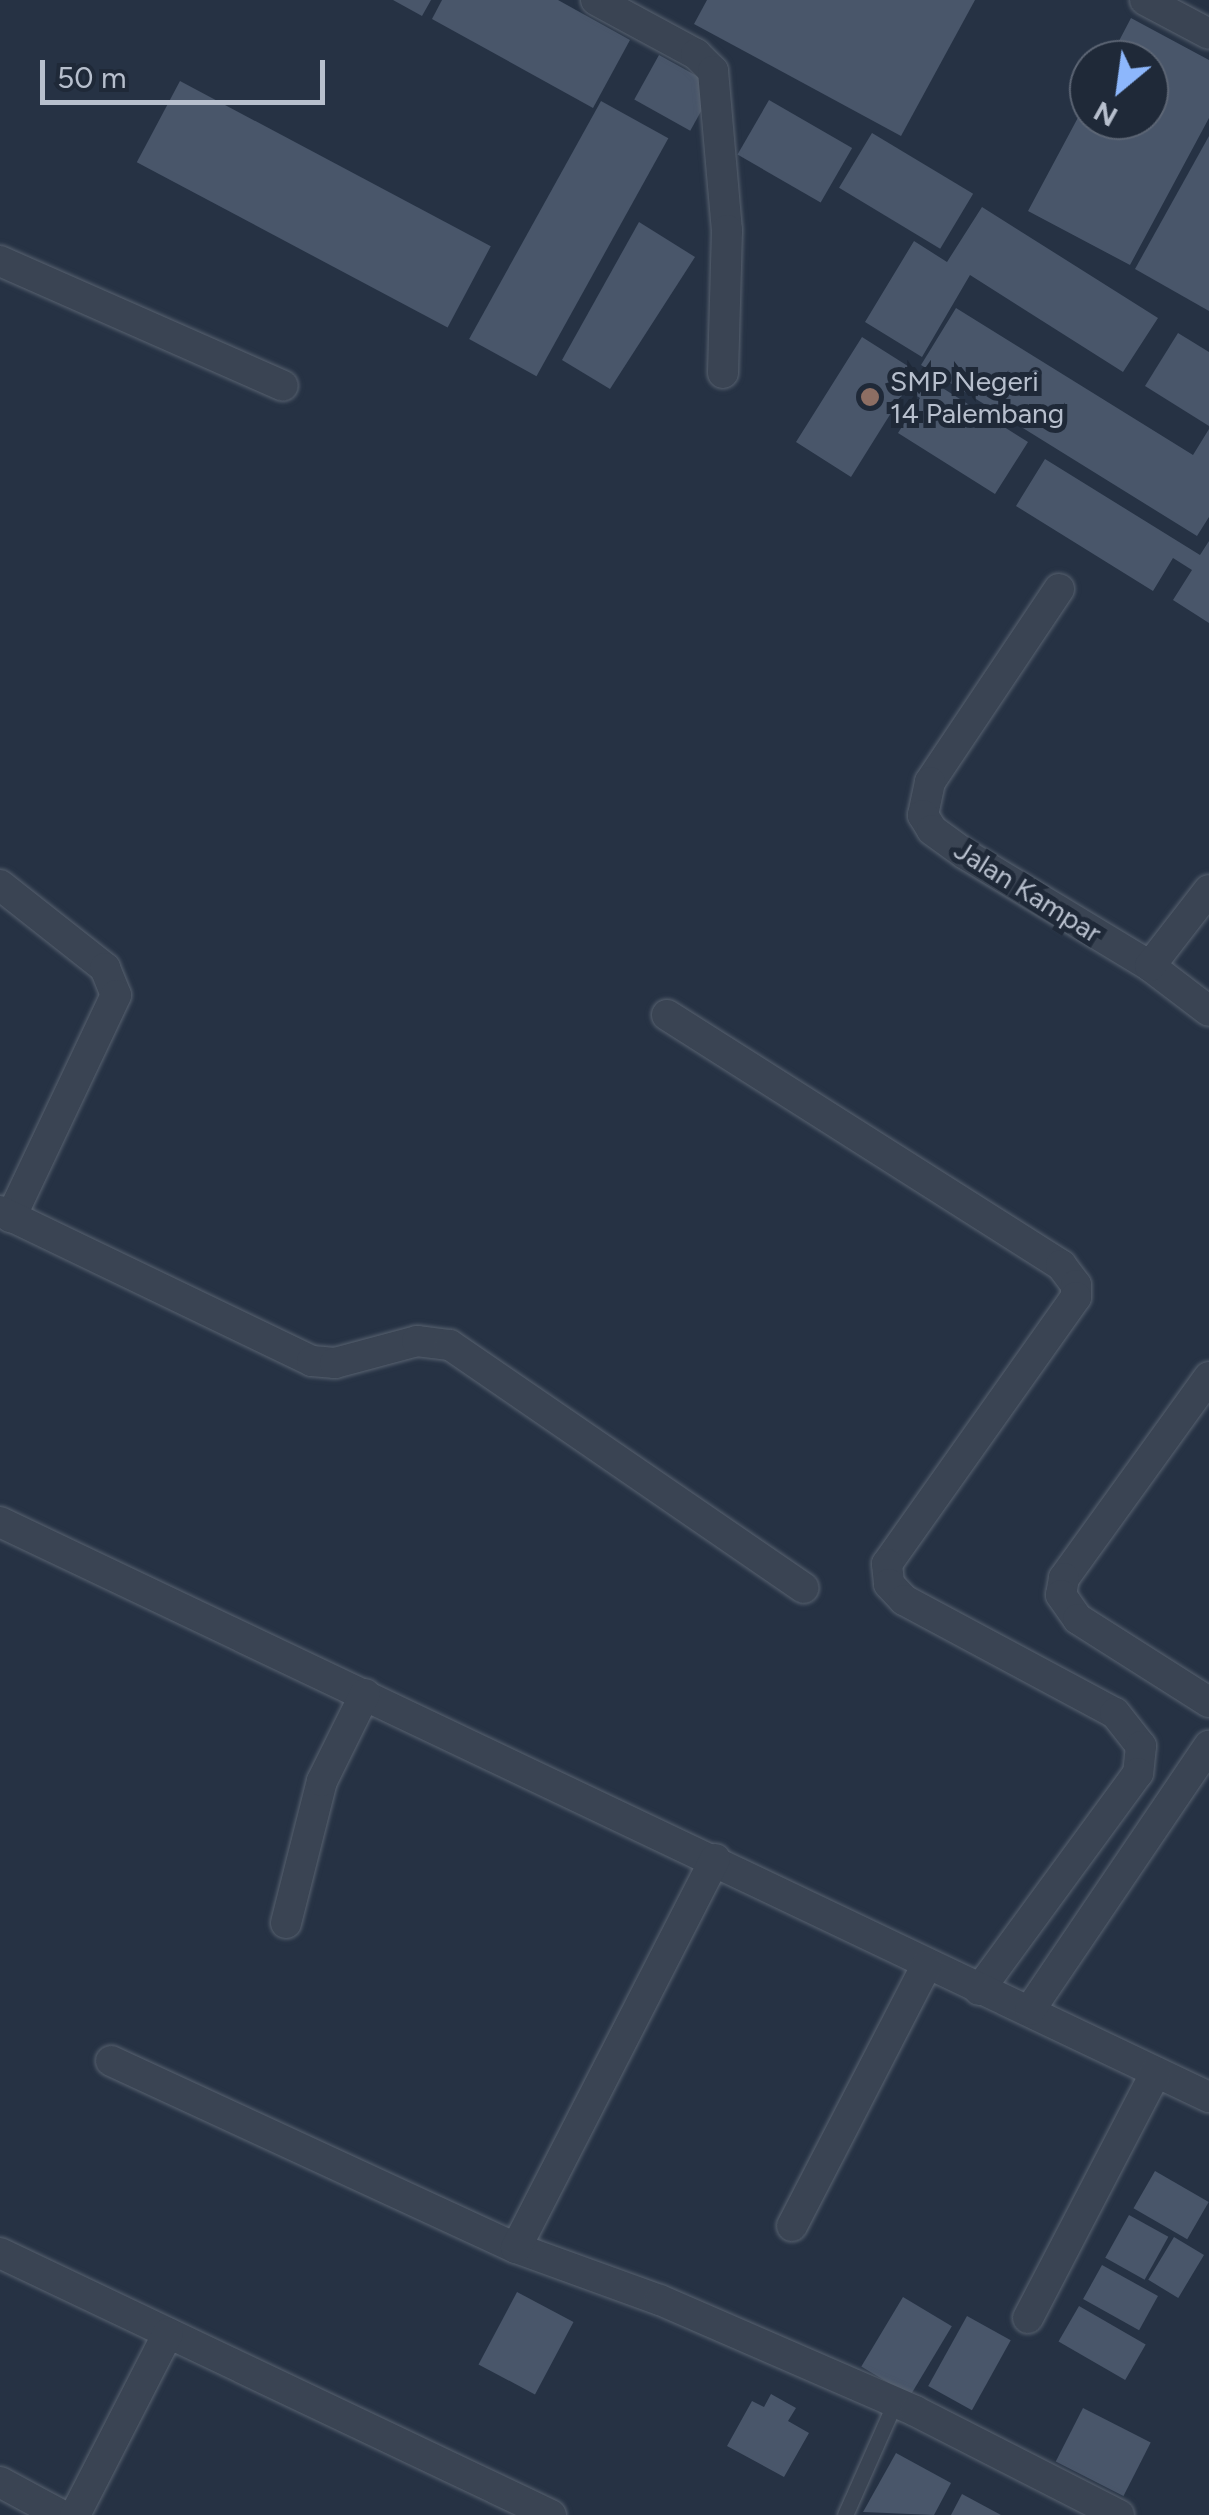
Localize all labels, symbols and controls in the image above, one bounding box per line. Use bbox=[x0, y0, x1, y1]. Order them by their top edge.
scale bar bbox=[45, 40, 330, 102]
north arrow bbox=[1069, 40, 1169, 140]
text: 50 m bbox=[57, 59, 126, 96]
text: N bbox=[1088, 94, 1123, 135]
place label: SMP Negeri 14 Palembang bbox=[890, 364, 1064, 430]
marker: SMP Negeri 14 Palembang bbox=[859, 386, 881, 408]
street label: Jalan Kampar bbox=[948, 833, 1108, 949]

